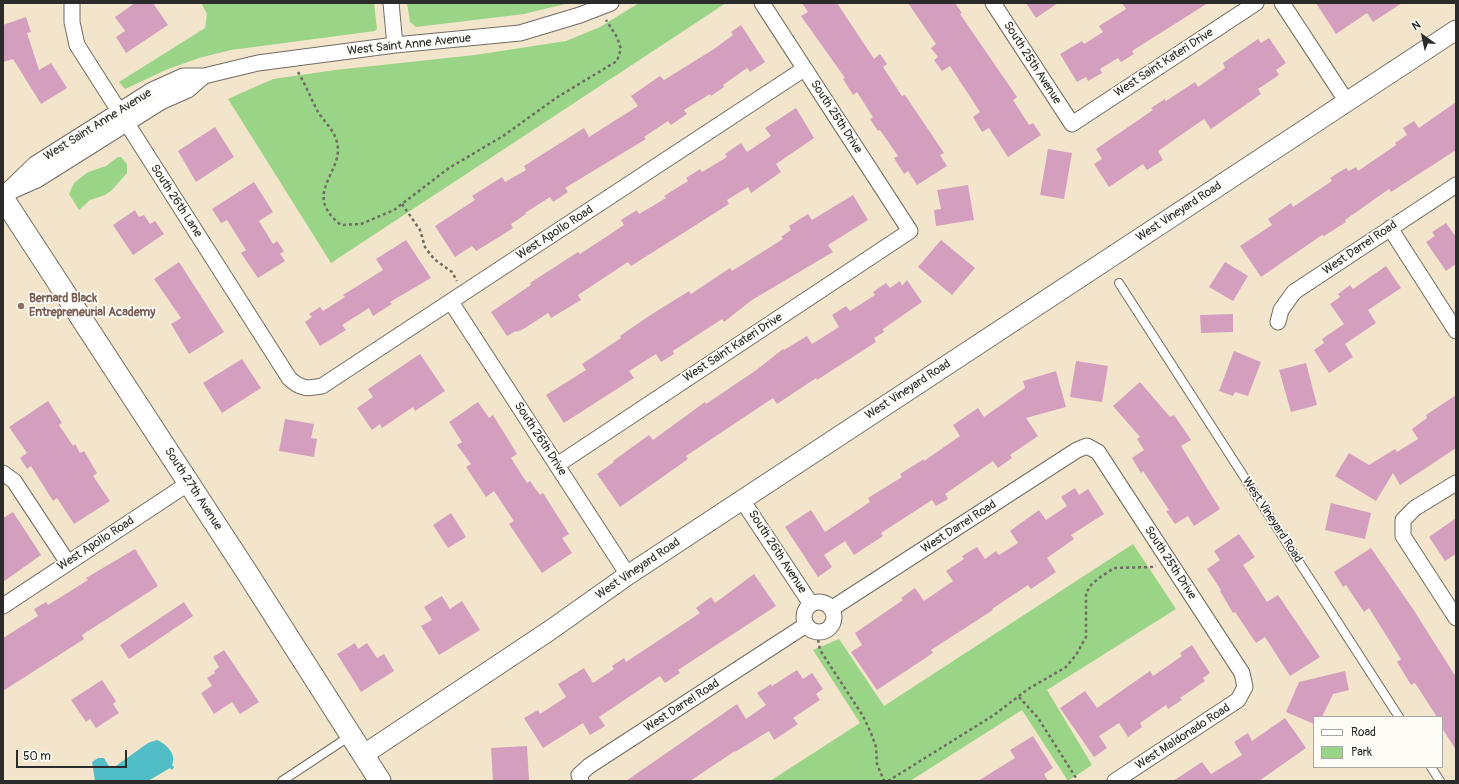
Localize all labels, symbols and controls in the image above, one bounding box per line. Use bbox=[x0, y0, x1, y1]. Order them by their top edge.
north arrow bbox=[1403, 16, 1443, 56]
text: N bbox=[1410, 18, 1423, 33]
street label: South 25th Avenue bbox=[1000, 19, 1064, 107]
street label: West Saint Kateri Drive bbox=[1112, 26, 1216, 100]
street label: West Saint Anne Avenue bbox=[346, 31, 472, 59]
street label: South 25th Drive bbox=[807, 78, 865, 156]
street label: West Saint Anne Avenue bbox=[41, 86, 155, 164]
street label: South 26th Lane bbox=[147, 162, 205, 240]
street label: West Vineyard Road bbox=[1134, 179, 1224, 245]
street label: West Apollo Road bbox=[514, 203, 596, 263]
street label: West Darrel Road bbox=[1320, 218, 1400, 278]
place label: Bernard Black Entrepreneurial Academy bbox=[29, 292, 155, 320]
marker: Bernard Black Entrepreneurial Academy bbox=[16, 301, 26, 311]
street label: West Saint Kateri Drive bbox=[681, 311, 785, 385]
street label: West Vineyard Road bbox=[863, 357, 953, 423]
street label: South 26th Drive bbox=[511, 399, 569, 479]
street label: South 27th Avenue bbox=[161, 445, 225, 533]
street label: West Vineyard Road bbox=[1239, 475, 1305, 565]
street label: West Darrel Road bbox=[919, 497, 999, 557]
street label: South 26th Avenue bbox=[745, 508, 809, 596]
street label: West Apollo Road bbox=[55, 514, 137, 574]
street label: South 25th Drive bbox=[1141, 524, 1199, 602]
street label: West Vineyard Road bbox=[593, 535, 683, 603]
street label: West Darrel Road bbox=[642, 676, 722, 736]
street label: West Maldonado Road bbox=[1133, 701, 1233, 773]
legend bbox=[1313, 716, 1443, 768]
text: Road bbox=[1351, 725, 1376, 740]
scale bar bbox=[18, 742, 129, 768]
text: Park bbox=[1351, 745, 1372, 760]
text: 50 m bbox=[23, 749, 51, 764]

